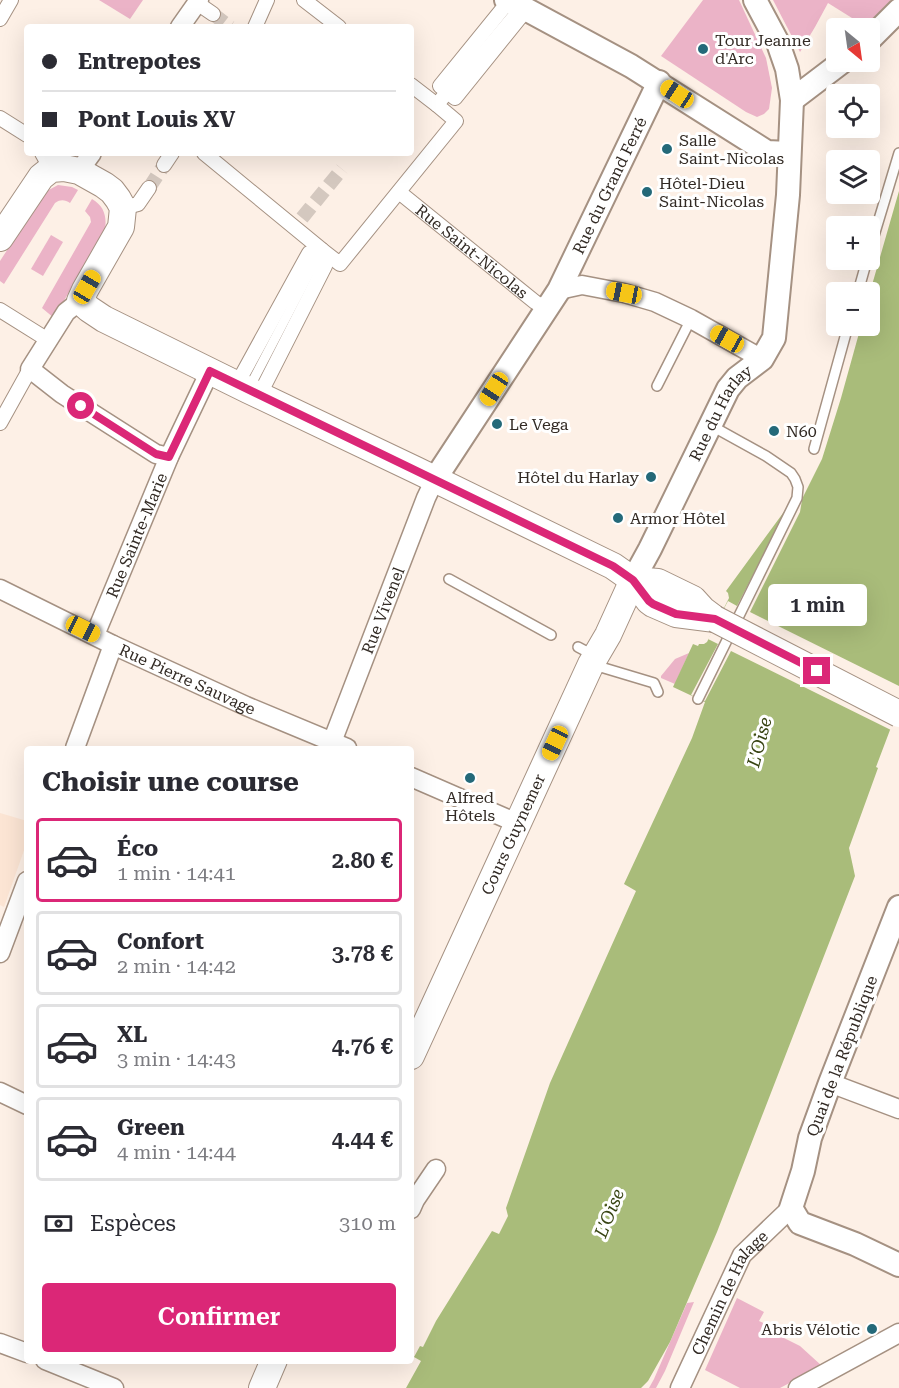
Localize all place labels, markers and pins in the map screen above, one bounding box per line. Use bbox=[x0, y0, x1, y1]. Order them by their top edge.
place label: Tour Jeanne d'Arc bbox=[715, 31, 811, 68]
marker: Tour Jeanne d'Arc bbox=[696, 42, 710, 56]
place label: Salle Saint-Nicolas bbox=[679, 131, 784, 168]
marker: Salle Saint-Nicolas bbox=[660, 142, 674, 156]
place label: Hôtel-Dieu Saint-Nicolas bbox=[659, 174, 764, 211]
marker: Hôtel-Dieu Saint-Nicolas bbox=[640, 185, 654, 199]
place label: Le Vega bbox=[509, 415, 569, 434]
marker: Le Vega bbox=[490, 417, 504, 431]
place label: N60 bbox=[786, 422, 817, 441]
marker: N60 bbox=[767, 424, 781, 438]
place label: Hôtel du Harlay bbox=[517, 468, 640, 487]
marker: Hôtel du Harlay bbox=[644, 470, 658, 484]
place label: Armor Hôtel bbox=[630, 509, 725, 528]
marker: Armor Hôtel bbox=[611, 511, 625, 525]
marker: Alfred Hôtels bbox=[463, 771, 477, 785]
place label: Alfred Hôtels bbox=[445, 788, 495, 825]
place label: Abris Vélotic bbox=[761, 1320, 860, 1339]
marker: Abris Vélotic bbox=[865, 1322, 879, 1336]

